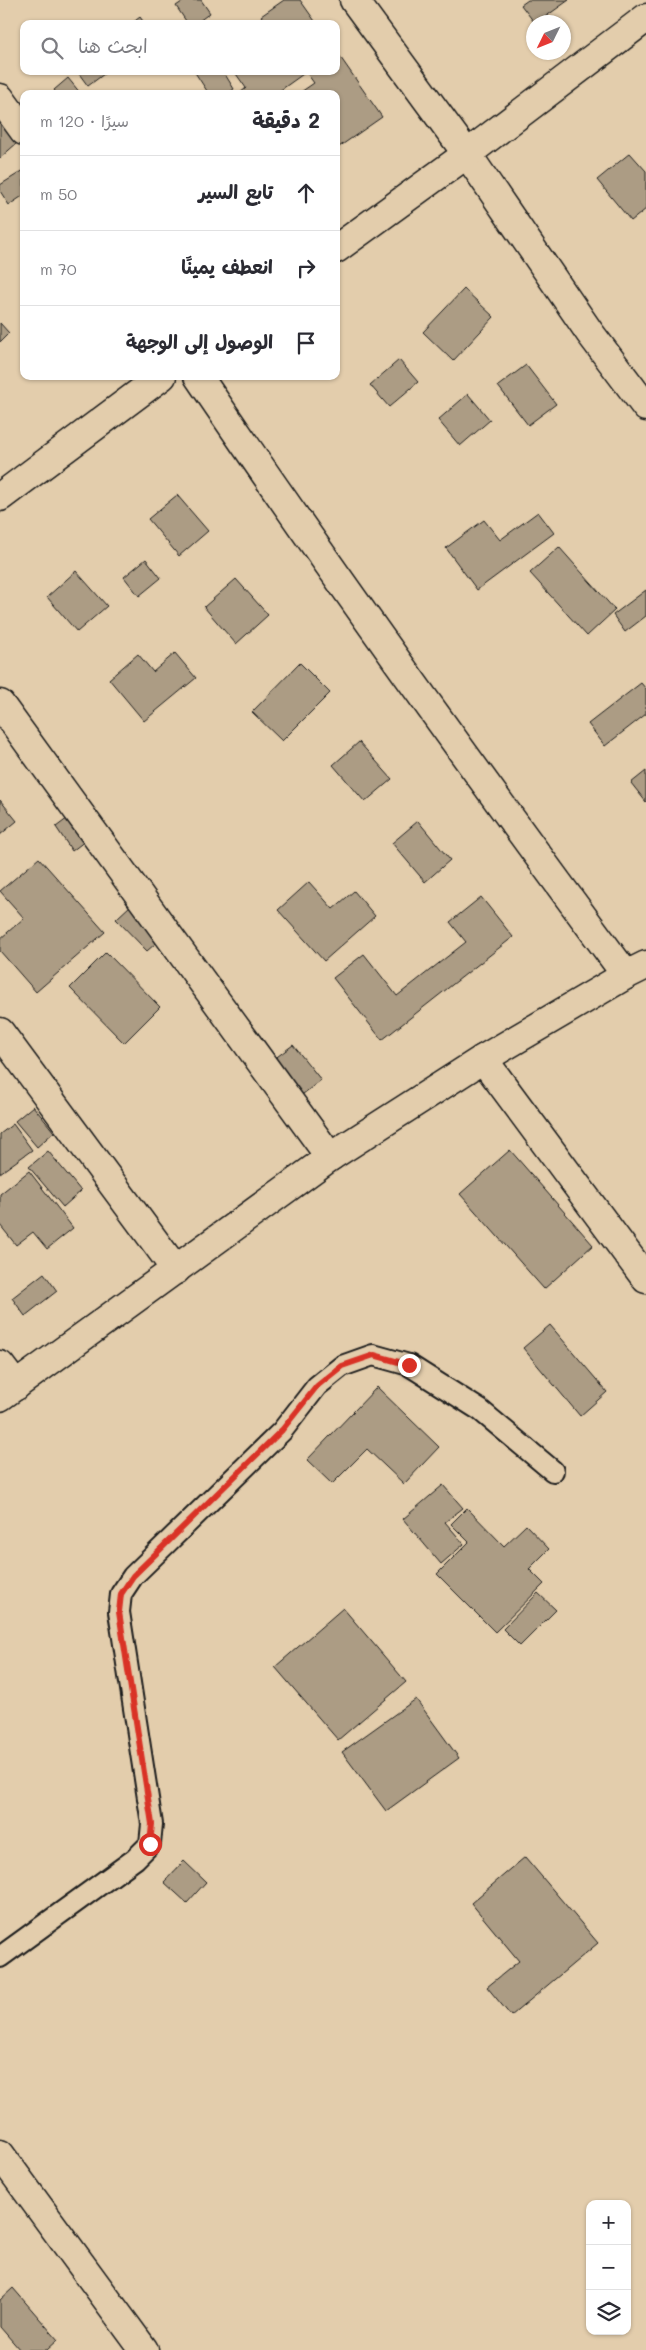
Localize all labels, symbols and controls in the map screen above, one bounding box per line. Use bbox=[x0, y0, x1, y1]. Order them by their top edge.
north arrow bbox=[526, 15, 571, 60]
search box bbox=[20, 20, 340, 75]
text: ابحث هنا bbox=[78, 33, 148, 58]
icon: search bbox=[38, 34, 66, 62]
text: 2 دقيقة bbox=[252, 106, 320, 133]
text: سيرًا · 120 m bbox=[40, 110, 129, 131]
text: تابع السير bbox=[198, 179, 273, 204]
icon: ahead bbox=[292, 179, 320, 207]
text: 50 m bbox=[40, 183, 77, 204]
text: انعطف يمينًا bbox=[181, 254, 273, 279]
icon: right bbox=[292, 254, 320, 282]
text: 70 m bbox=[40, 258, 77, 279]
text: الوصول إلى الوجهة bbox=[126, 329, 273, 354]
icon: arrive bbox=[292, 329, 320, 357]
route end bbox=[398, 1354, 421, 1377]
route start bbox=[139, 1833, 162, 1856]
map controls bbox=[586, 2200, 631, 2335]
button: + bbox=[586, 2200, 631, 2245]
button: − bbox=[586, 2245, 631, 2290]
button: layers bbox=[586, 2290, 631, 2335]

